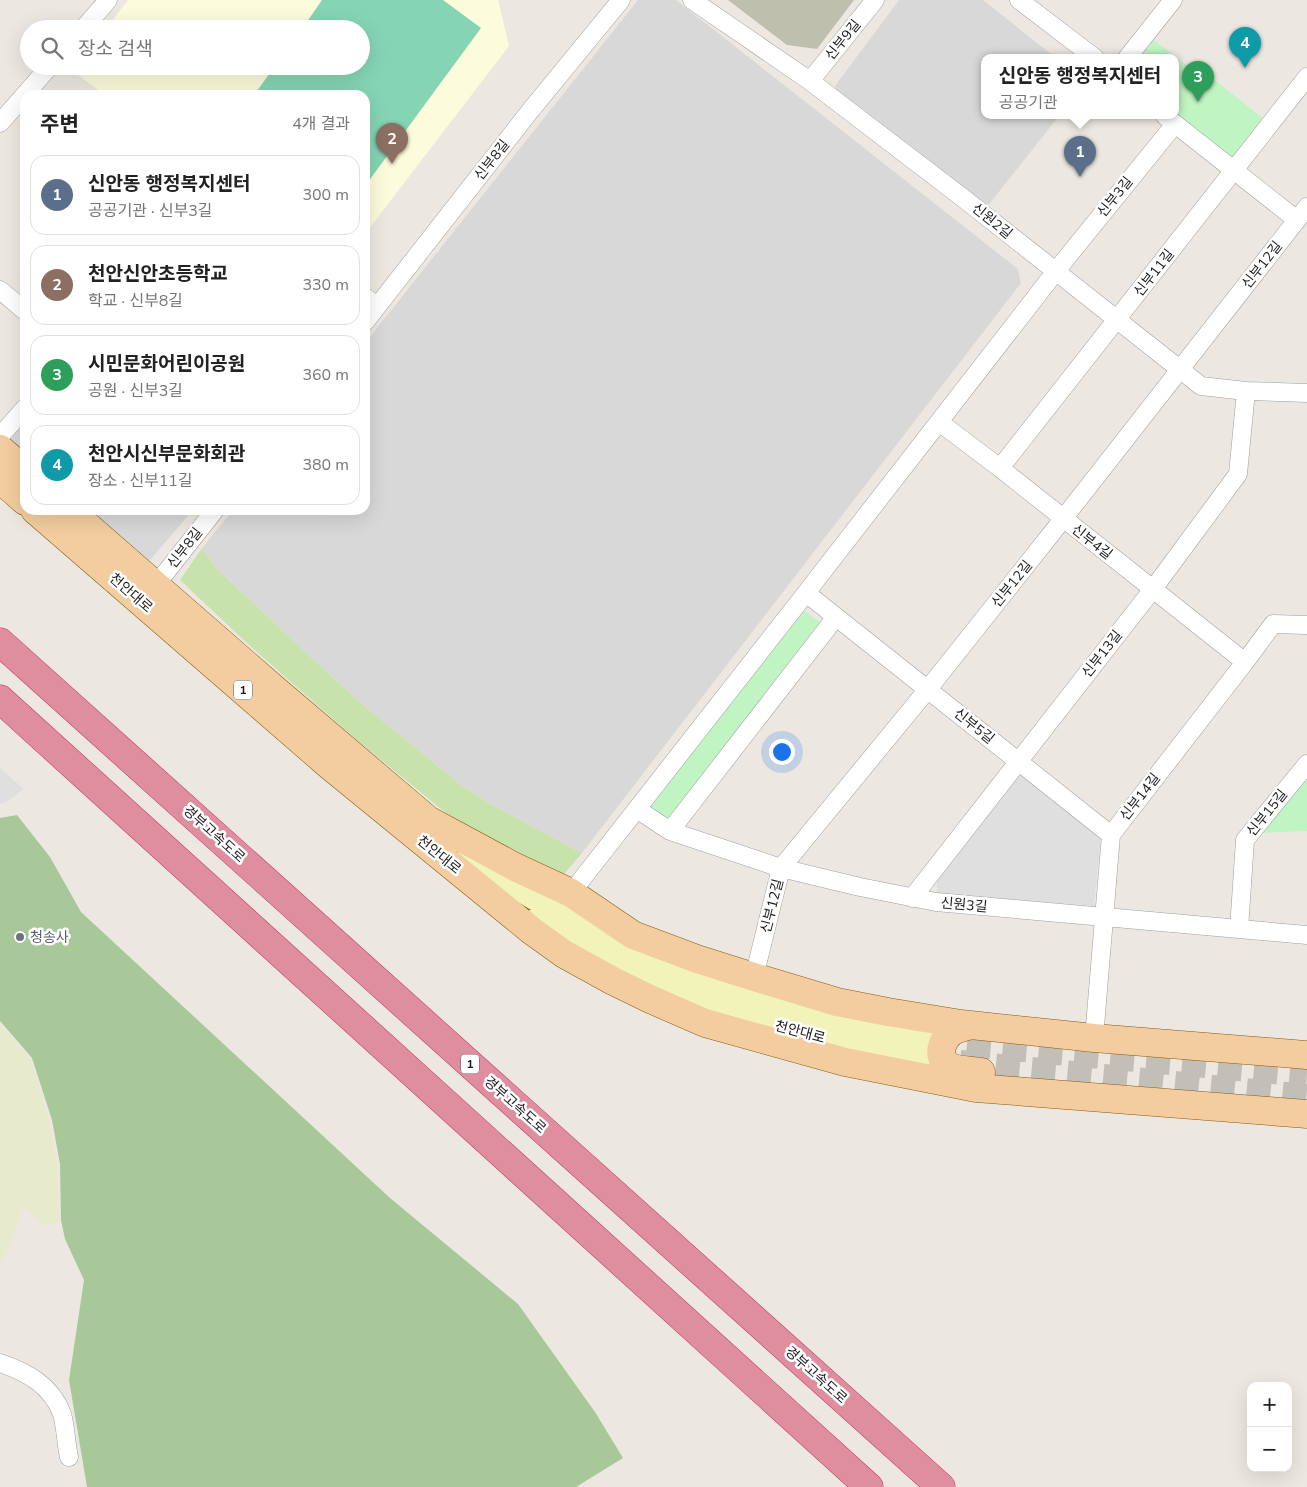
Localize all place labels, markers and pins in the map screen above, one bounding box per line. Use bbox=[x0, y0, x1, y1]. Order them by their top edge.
pin: 4 bbox=[1229, 27, 1261, 68]
pin: 3 bbox=[1182, 61, 1214, 102]
pin: 2 bbox=[376, 123, 408, 164]
pin: 1 bbox=[1064, 136, 1096, 177]
place label: 청송사 bbox=[30, 928, 69, 947]
marker: 청송사 bbox=[14, 931, 26, 943]

